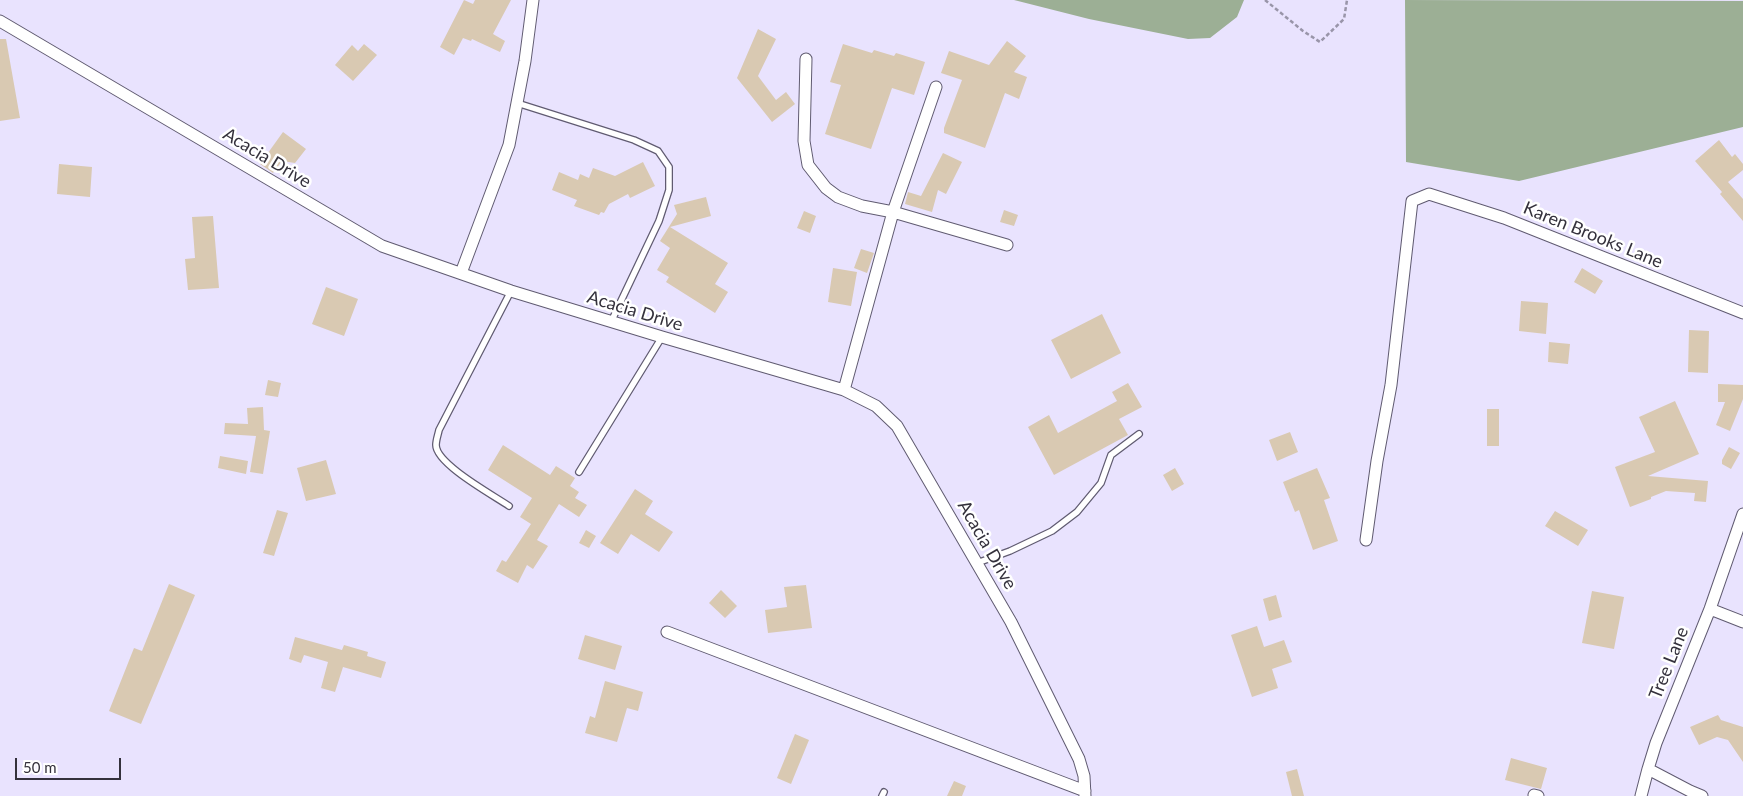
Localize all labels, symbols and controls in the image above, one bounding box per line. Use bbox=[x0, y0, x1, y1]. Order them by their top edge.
street label: Acacia Drive bbox=[219, 123, 315, 193]
street label: Karen Brooks Lane bbox=[1520, 197, 1666, 273]
street label: Acacia Drive bbox=[585, 286, 685, 336]
street label: Acacia Drive bbox=[953, 497, 1021, 593]
street label: Tree Lane bbox=[1645, 624, 1693, 702]
scale bar bbox=[18, 748, 124, 780]
text: 50 m bbox=[23, 758, 57, 776]

